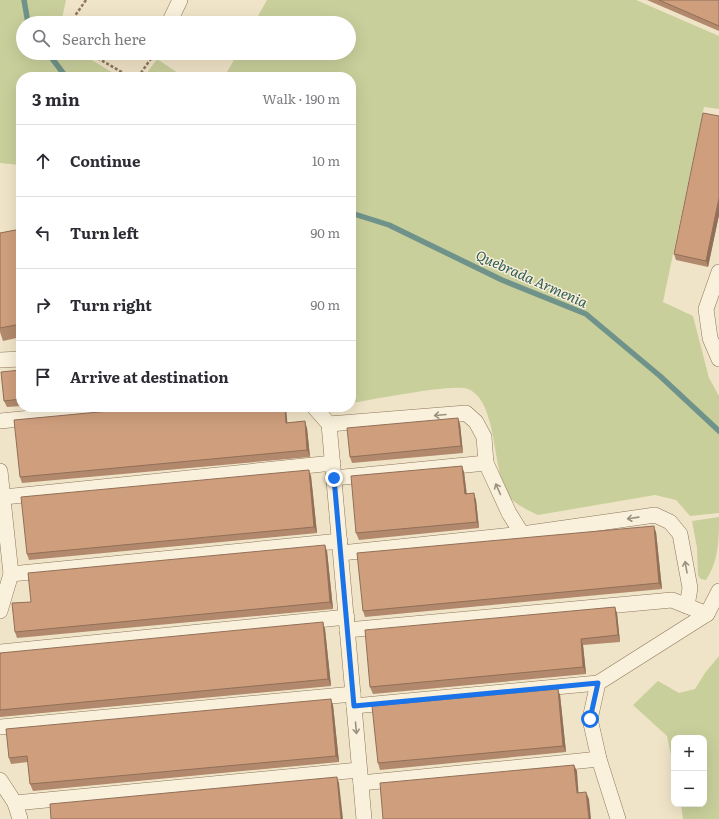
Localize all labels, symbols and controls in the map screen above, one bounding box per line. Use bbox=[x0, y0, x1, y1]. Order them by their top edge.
search box bbox=[16, 16, 356, 60]
icon: search bbox=[30, 27, 52, 49]
text: Search here bbox=[62, 27, 146, 50]
text: 3 min bbox=[32, 86, 80, 111]
text: Walk · 190 m bbox=[262, 89, 340, 108]
text: Continue bbox=[70, 149, 140, 172]
icon: ahead bbox=[32, 150, 54, 172]
text: 10 m bbox=[312, 151, 340, 170]
text: Turn left bbox=[70, 221, 139, 244]
icon: left bbox=[32, 222, 54, 244]
text: 90 m bbox=[310, 223, 340, 242]
water label: Quebrada Armenia bbox=[473, 244, 591, 312]
text: Turn right bbox=[70, 293, 152, 316]
icon: right bbox=[32, 294, 54, 316]
text: 90 m bbox=[310, 295, 340, 314]
text: Arrive at destination bbox=[70, 365, 229, 388]
icon: arrive bbox=[32, 366, 54, 388]
one-way arrow bbox=[434, 412, 447, 419]
route end bbox=[325, 469, 343, 487]
one-way arrow bbox=[494, 483, 501, 495]
one-way arrow bbox=[627, 514, 640, 522]
one-way arrow bbox=[682, 561, 690, 574]
route start bbox=[581, 710, 599, 728]
one-way arrow bbox=[352, 721, 359, 734]
map controls bbox=[671, 735, 707, 807]
button: + bbox=[671, 735, 707, 771]
button: − bbox=[671, 771, 707, 807]

